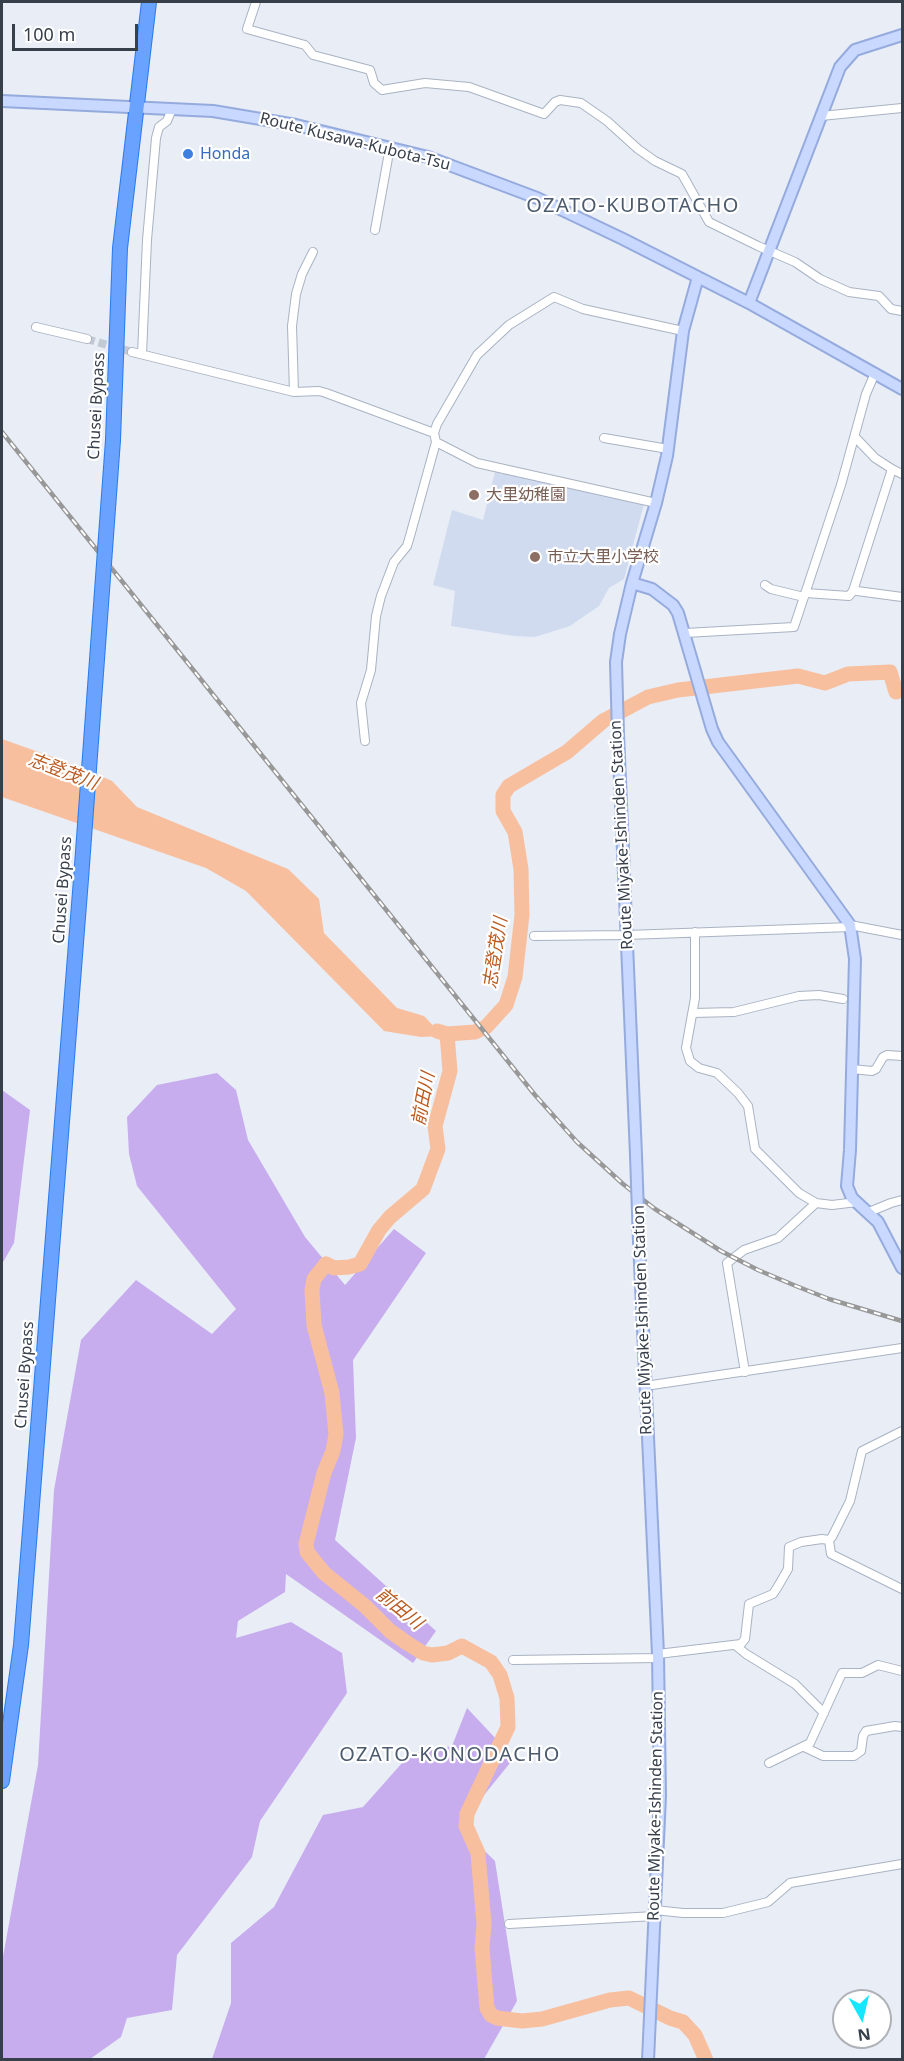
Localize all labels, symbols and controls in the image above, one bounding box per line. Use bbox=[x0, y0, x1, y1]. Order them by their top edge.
scale bar bbox=[15, 12, 141, 50]
text: 100 m bbox=[23, 22, 75, 46]
street label: Route Kusawa-Kubota-Tsu bbox=[258, 109, 452, 175]
place label: Honda bbox=[200, 144, 250, 164]
marker: Honda bbox=[181, 147, 195, 161]
district label: OZATO-KUBOTACHO bbox=[526, 194, 740, 218]
street label: Chusei Bypass bbox=[85, 352, 109, 460]
place label: 大里幼稚園 bbox=[486, 485, 566, 505]
marker: 大里幼稚園 bbox=[467, 488, 481, 502]
place label: 市立大里小学校 bbox=[547, 547, 659, 567]
marker: 市立大里小学校 bbox=[528, 550, 542, 564]
street label: Route Miyake-Ishinden Station bbox=[606, 720, 638, 950]
water label: 志登茂川 bbox=[26, 749, 100, 795]
street label: Chusei Bypass bbox=[50, 836, 76, 944]
water label: 志登茂川 bbox=[480, 916, 512, 990]
water label: 前田川 bbox=[408, 1070, 440, 1128]
street label: Route Miyake-Ishinden Station bbox=[629, 1205, 657, 1435]
street label: Chusei Bypass bbox=[12, 1321, 38, 1429]
water label: 前田川 bbox=[371, 1584, 427, 1634]
street label: Route Miyake-Ishinden Station bbox=[644, 1691, 668, 1921]
district label: OZATO-KONODACHO bbox=[339, 1743, 561, 1767]
north arrow bbox=[832, 1989, 892, 2049]
text: N bbox=[856, 2023, 872, 2047]

